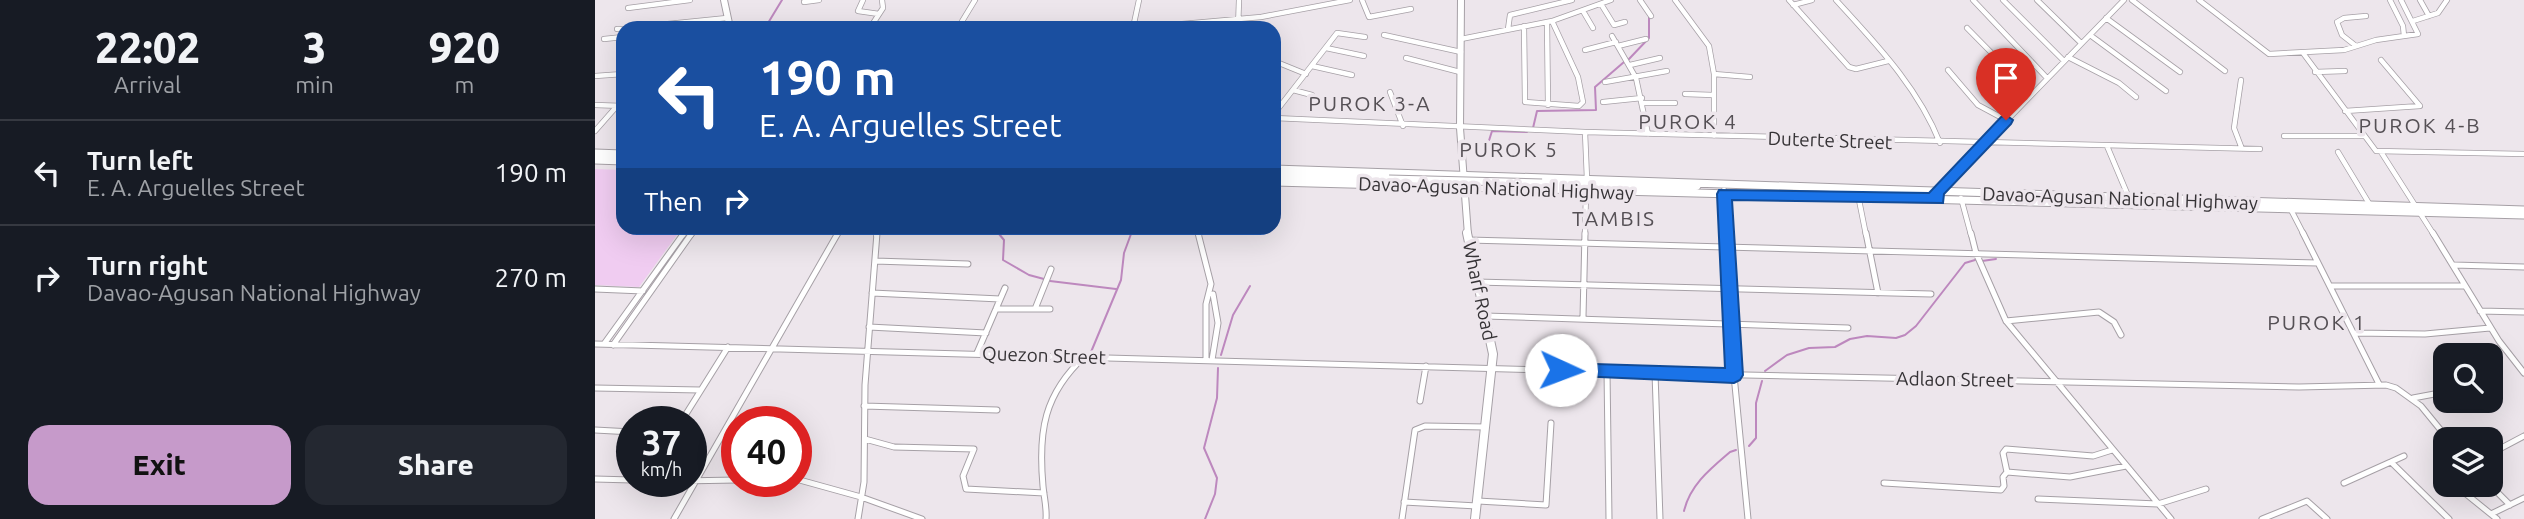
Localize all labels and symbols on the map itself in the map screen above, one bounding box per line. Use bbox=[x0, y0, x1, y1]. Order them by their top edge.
pin bbox=[1976, 48, 2036, 120]
district label: PUROK 3-A bbox=[1308, 91, 1432, 115]
district label: PUROK 4 bbox=[1638, 109, 1738, 133]
district label: PUROK 4-B bbox=[2358, 113, 2482, 137]
street label: Duterte Street bbox=[1767, 127, 1893, 153]
district label: PUROK 5 bbox=[1459, 137, 1559, 161]
street label: Davao-Agusan National Highway bbox=[1358, 172, 1634, 204]
street label: Davao-Agusan National Highway bbox=[1982, 182, 2258, 214]
district label: TAMBIS bbox=[1572, 206, 1656, 230]
street label: Wharf Road bbox=[1459, 239, 1501, 343]
district label: PUROK 1 bbox=[2267, 310, 2367, 334]
position arrow bbox=[1524, 333, 1598, 407]
street label: Quezon Street bbox=[982, 342, 1107, 368]
street label: Adlaon Street bbox=[1896, 367, 2015, 391]
speed limit sign: 40 bbox=[721, 406, 812, 497]

